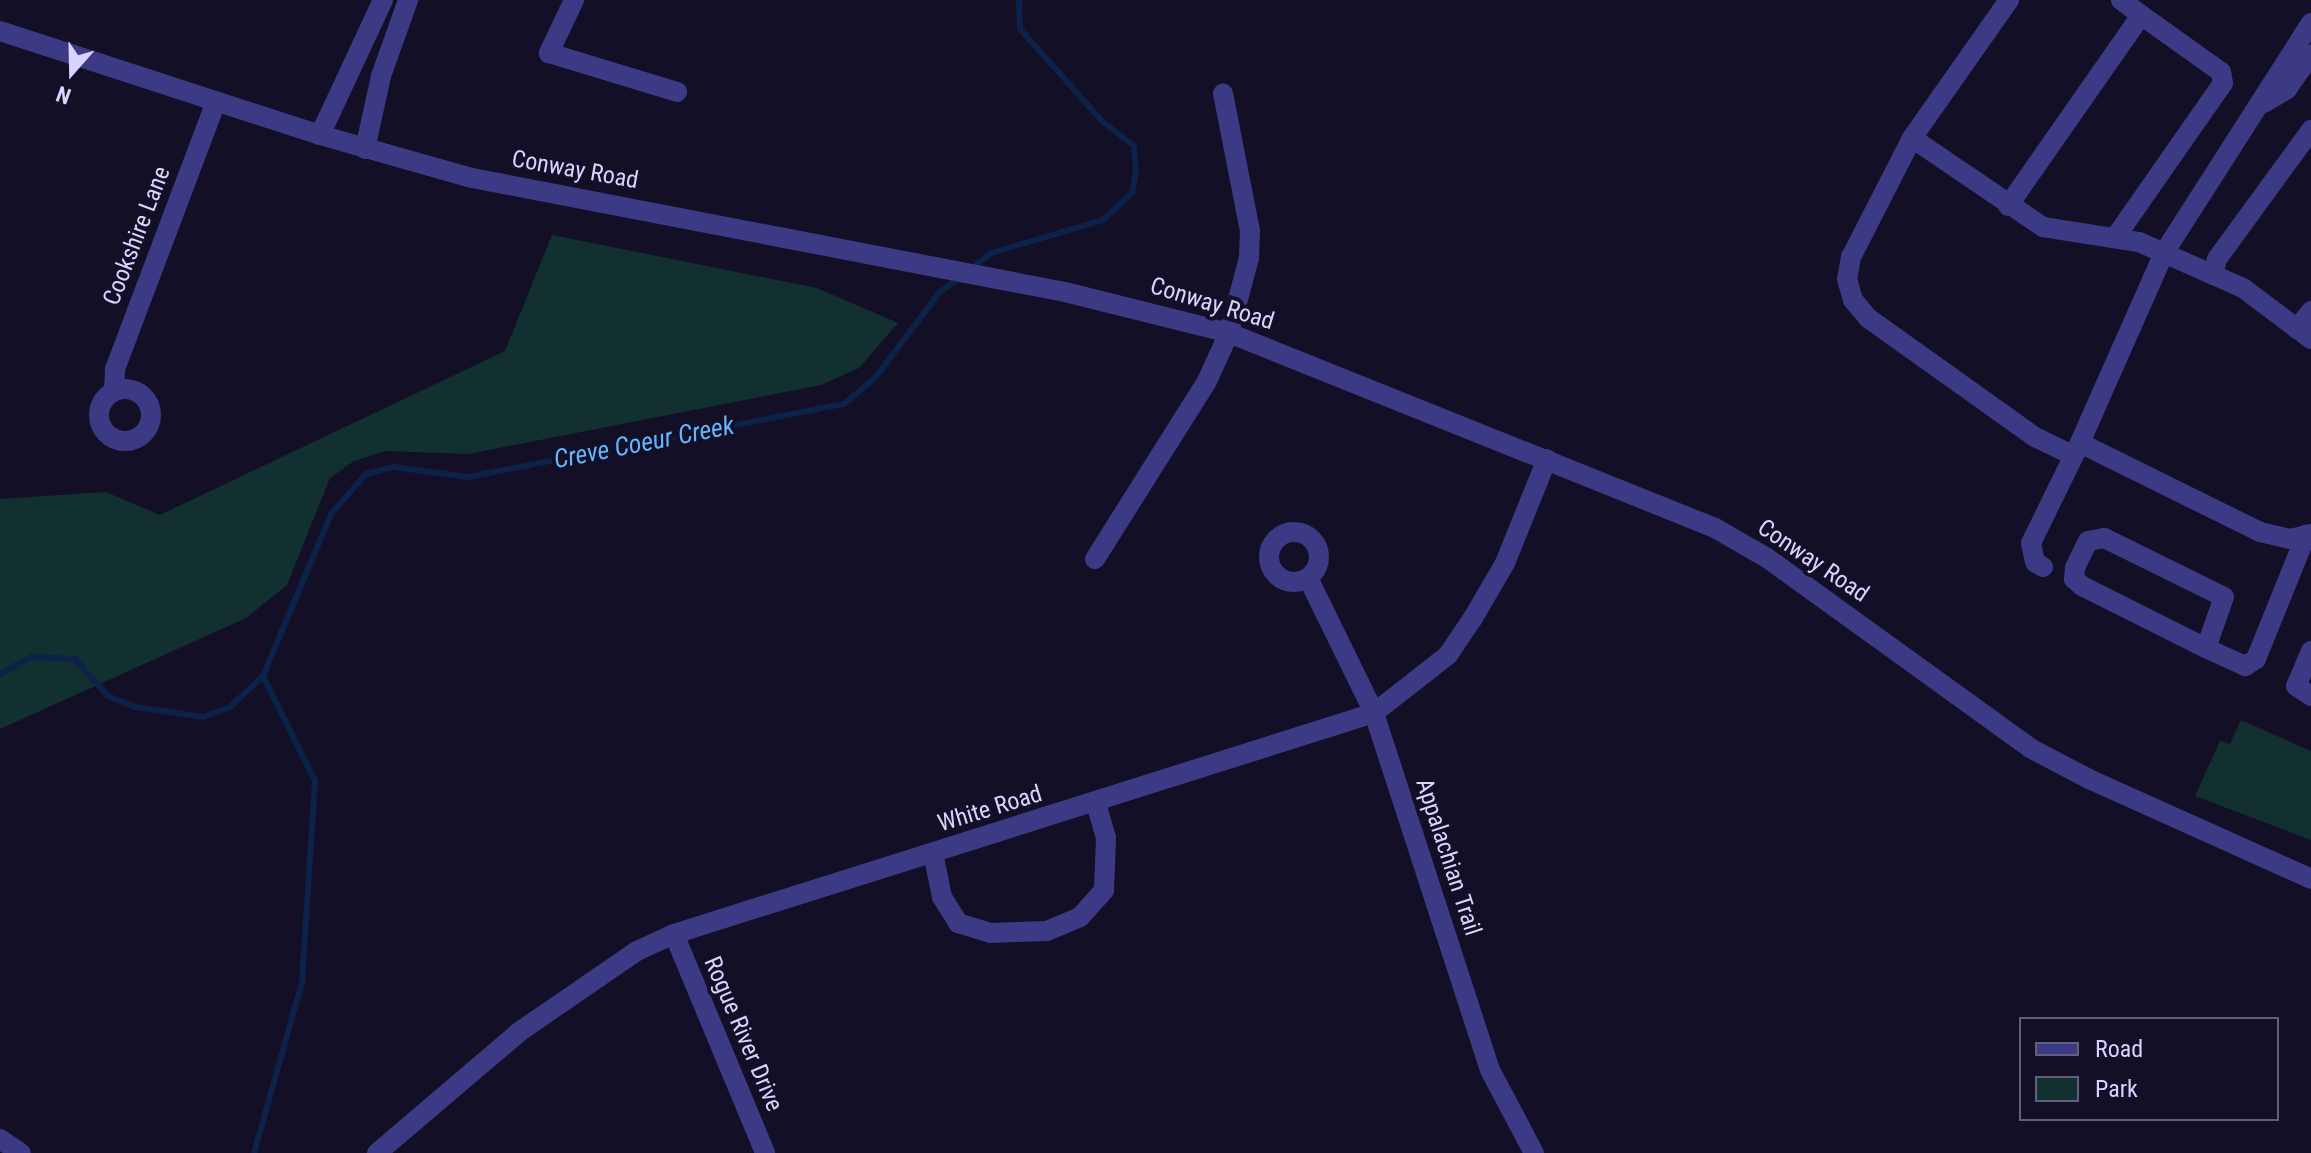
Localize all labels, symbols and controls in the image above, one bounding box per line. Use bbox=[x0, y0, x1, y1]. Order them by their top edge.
north arrow bbox=[32, 32, 112, 112]
text: N bbox=[53, 81, 74, 109]
street label: Conway Road bbox=[510, 145, 640, 195]
street label: Cookshire Lane bbox=[97, 163, 177, 309]
street label: Conway Road bbox=[1147, 272, 1277, 336]
water label: Creve Coeur Creek bbox=[551, 410, 737, 476]
street label: Conway Road bbox=[1752, 513, 1874, 609]
street label: Appalachian Trail bbox=[1409, 775, 1487, 939]
street label: White Road bbox=[934, 780, 1046, 838]
street label: Rogue River Drive bbox=[697, 952, 789, 1116]
legend bbox=[2019, 1017, 2279, 1121]
text: Road bbox=[2095, 1035, 2143, 1063]
text: Park bbox=[2095, 1075, 2138, 1103]

